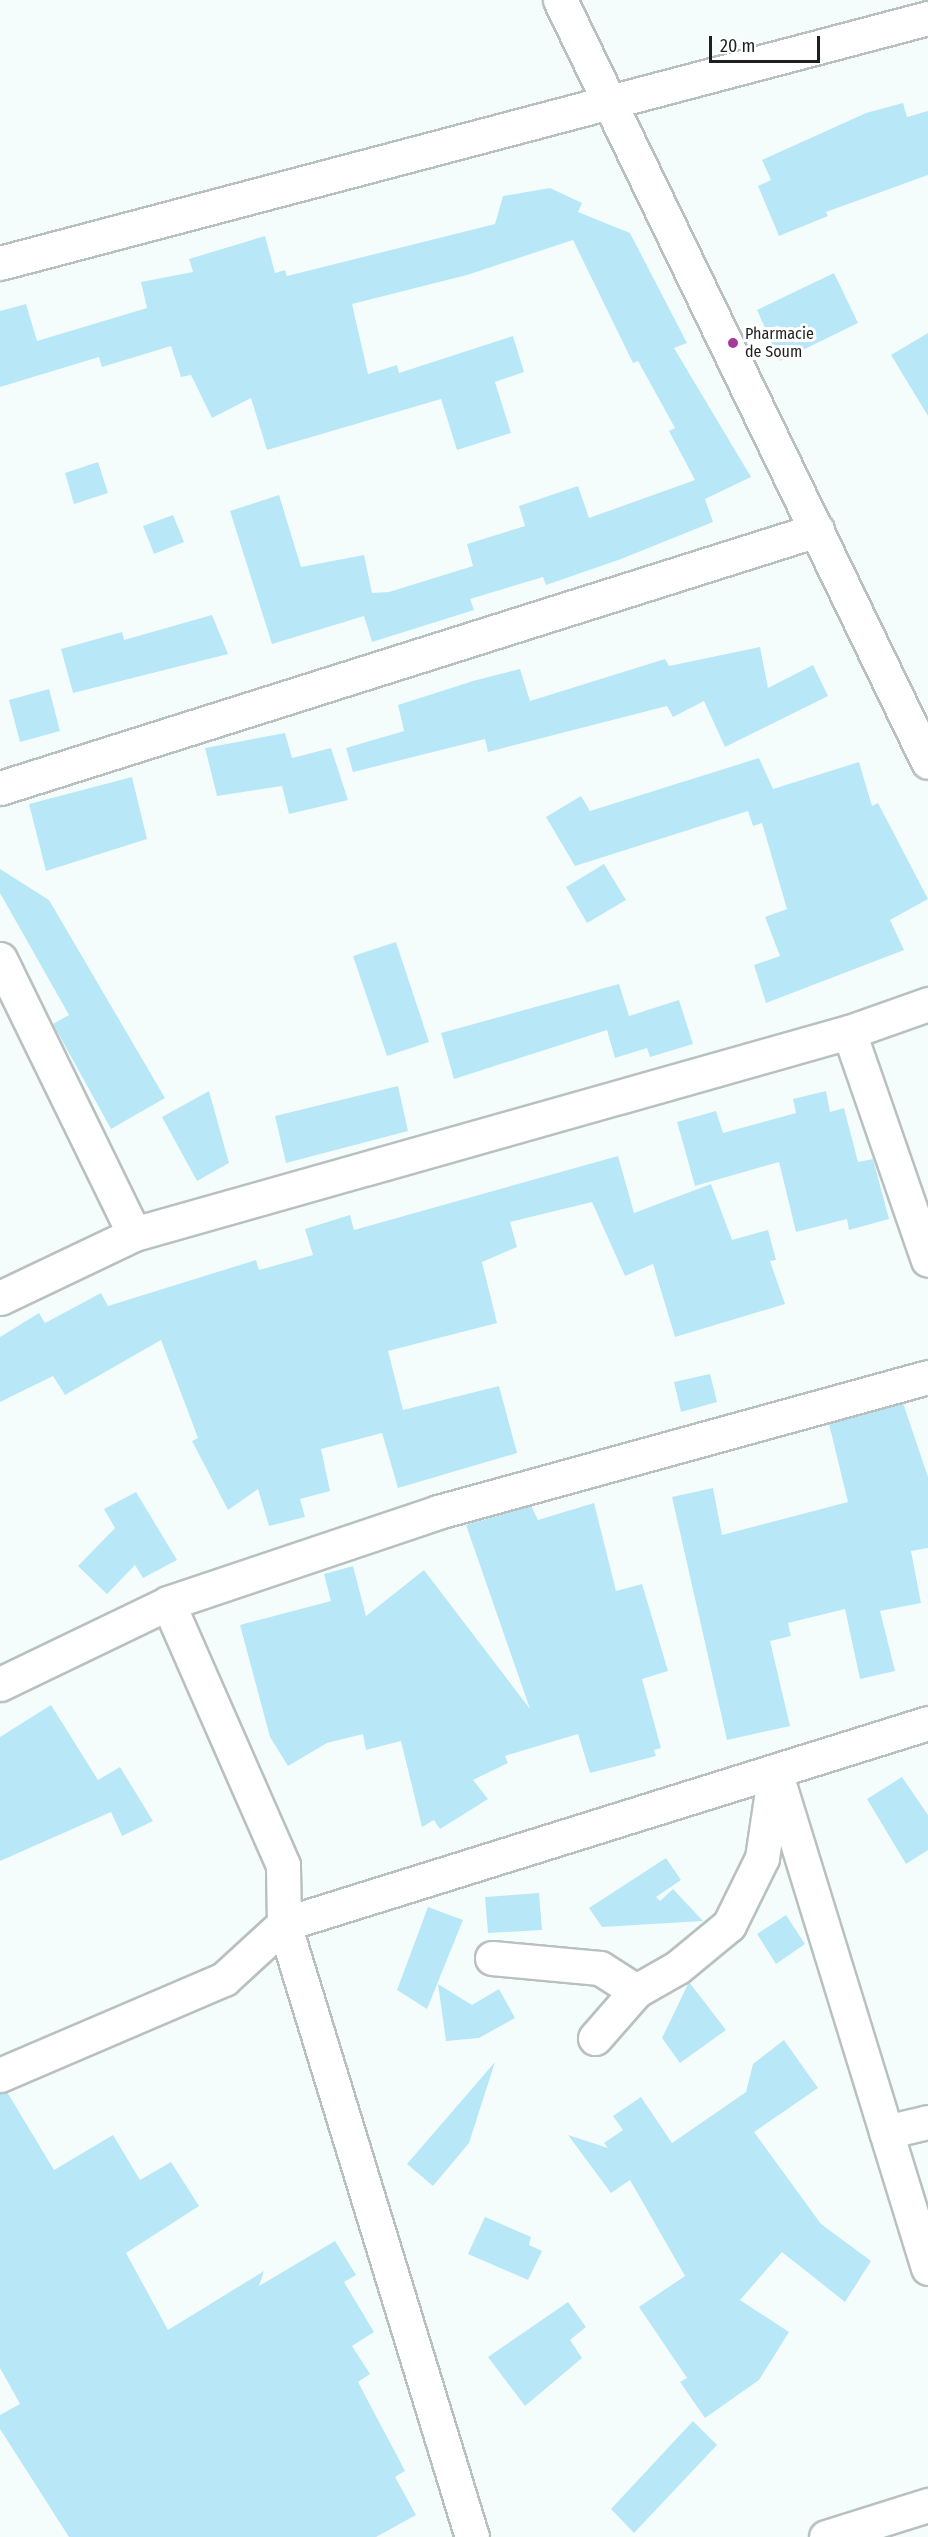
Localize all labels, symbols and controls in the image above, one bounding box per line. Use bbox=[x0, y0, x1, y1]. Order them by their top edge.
scale bar bbox=[712, 24, 823, 62]
text: 20 m bbox=[720, 35, 755, 57]
place label: Pharmacie de Soum bbox=[745, 324, 814, 362]
marker: Pharmacie de Soum bbox=[726, 336, 740, 350]

